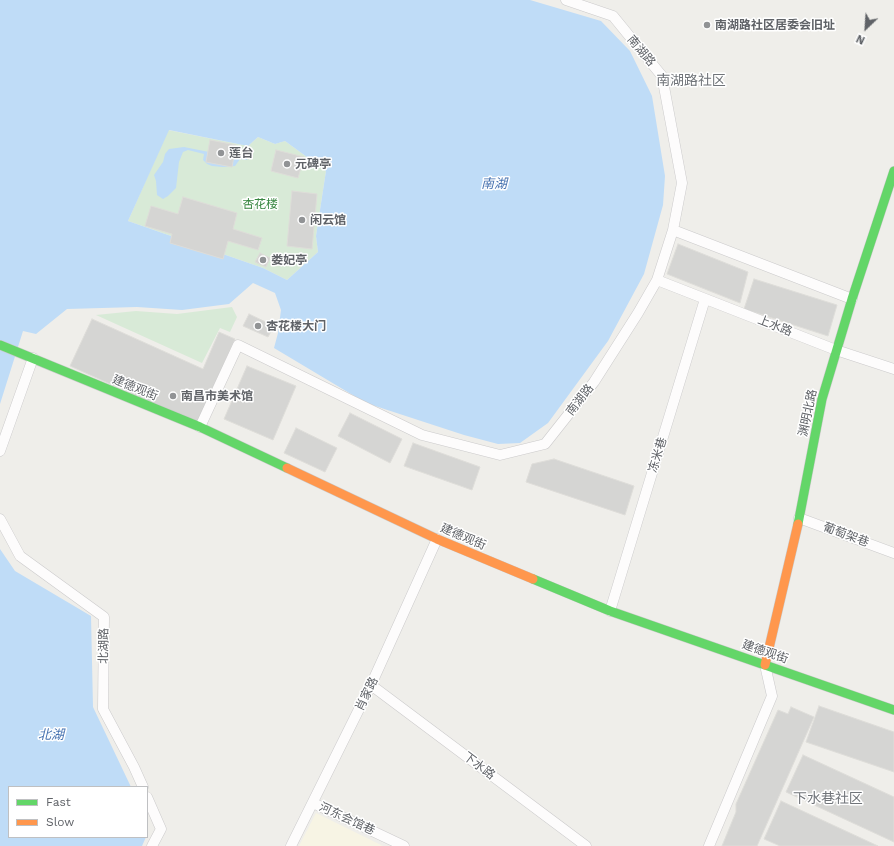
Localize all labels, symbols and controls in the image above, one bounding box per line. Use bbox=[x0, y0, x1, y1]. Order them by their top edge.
north arrow bbox=[846, 8, 886, 48]
place label: 南湖路社区居委会旧址 bbox=[715, 18, 835, 32]
marker: 南湖路社区居委会旧址 bbox=[702, 20, 712, 30]
text: N bbox=[854, 32, 867, 47]
street label: 南湖路 bbox=[624, 33, 658, 69]
district label: 南湖路社区 bbox=[656, 73, 726, 89]
place label: 莲台 bbox=[229, 146, 253, 160]
marker: 莲台 bbox=[216, 148, 226, 158]
place label: 元碑亭 bbox=[295, 157, 331, 171]
marker: 元碑亭 bbox=[282, 159, 292, 169]
water label: 南湖 bbox=[481, 176, 507, 192]
park label: 杏花楼 bbox=[242, 197, 278, 211]
place label: 闲云馆 bbox=[310, 213, 346, 227]
marker: 闲云馆 bbox=[297, 215, 307, 225]
place label: 娄妃亭 bbox=[271, 253, 307, 267]
marker: 娄妃亭 bbox=[258, 255, 268, 265]
street label: 上水路 bbox=[756, 313, 794, 339]
place label: 杏花楼大门 bbox=[266, 319, 326, 333]
marker: 杏花楼大门 bbox=[253, 321, 263, 331]
street label: 建德观街 bbox=[110, 372, 160, 404]
street label: 南湖路 bbox=[563, 381, 597, 419]
street label: 渊明北路 bbox=[796, 388, 820, 438]
place label: 南昌市美术馆 bbox=[181, 389, 253, 403]
marker: 南昌市美术馆 bbox=[168, 391, 178, 401]
street label: 冻米巷 bbox=[646, 436, 670, 474]
street label: 葡萄架巷 bbox=[821, 520, 871, 550]
street label: 建德观街 bbox=[438, 521, 488, 553]
street label: 北湖路 bbox=[96, 628, 112, 664]
street label: 建德观街 bbox=[740, 637, 790, 667]
street label: 肖家路 bbox=[353, 675, 381, 713]
water label: 北湖 bbox=[38, 727, 64, 743]
street label: 下水路 bbox=[460, 749, 498, 783]
legend bbox=[8, 786, 148, 838]
district label: 下水巷社区 bbox=[793, 791, 863, 807]
text: Fast bbox=[46, 795, 71, 809]
street label: 河东会馆巷 bbox=[317, 800, 377, 838]
text: Slow bbox=[46, 815, 74, 829]

